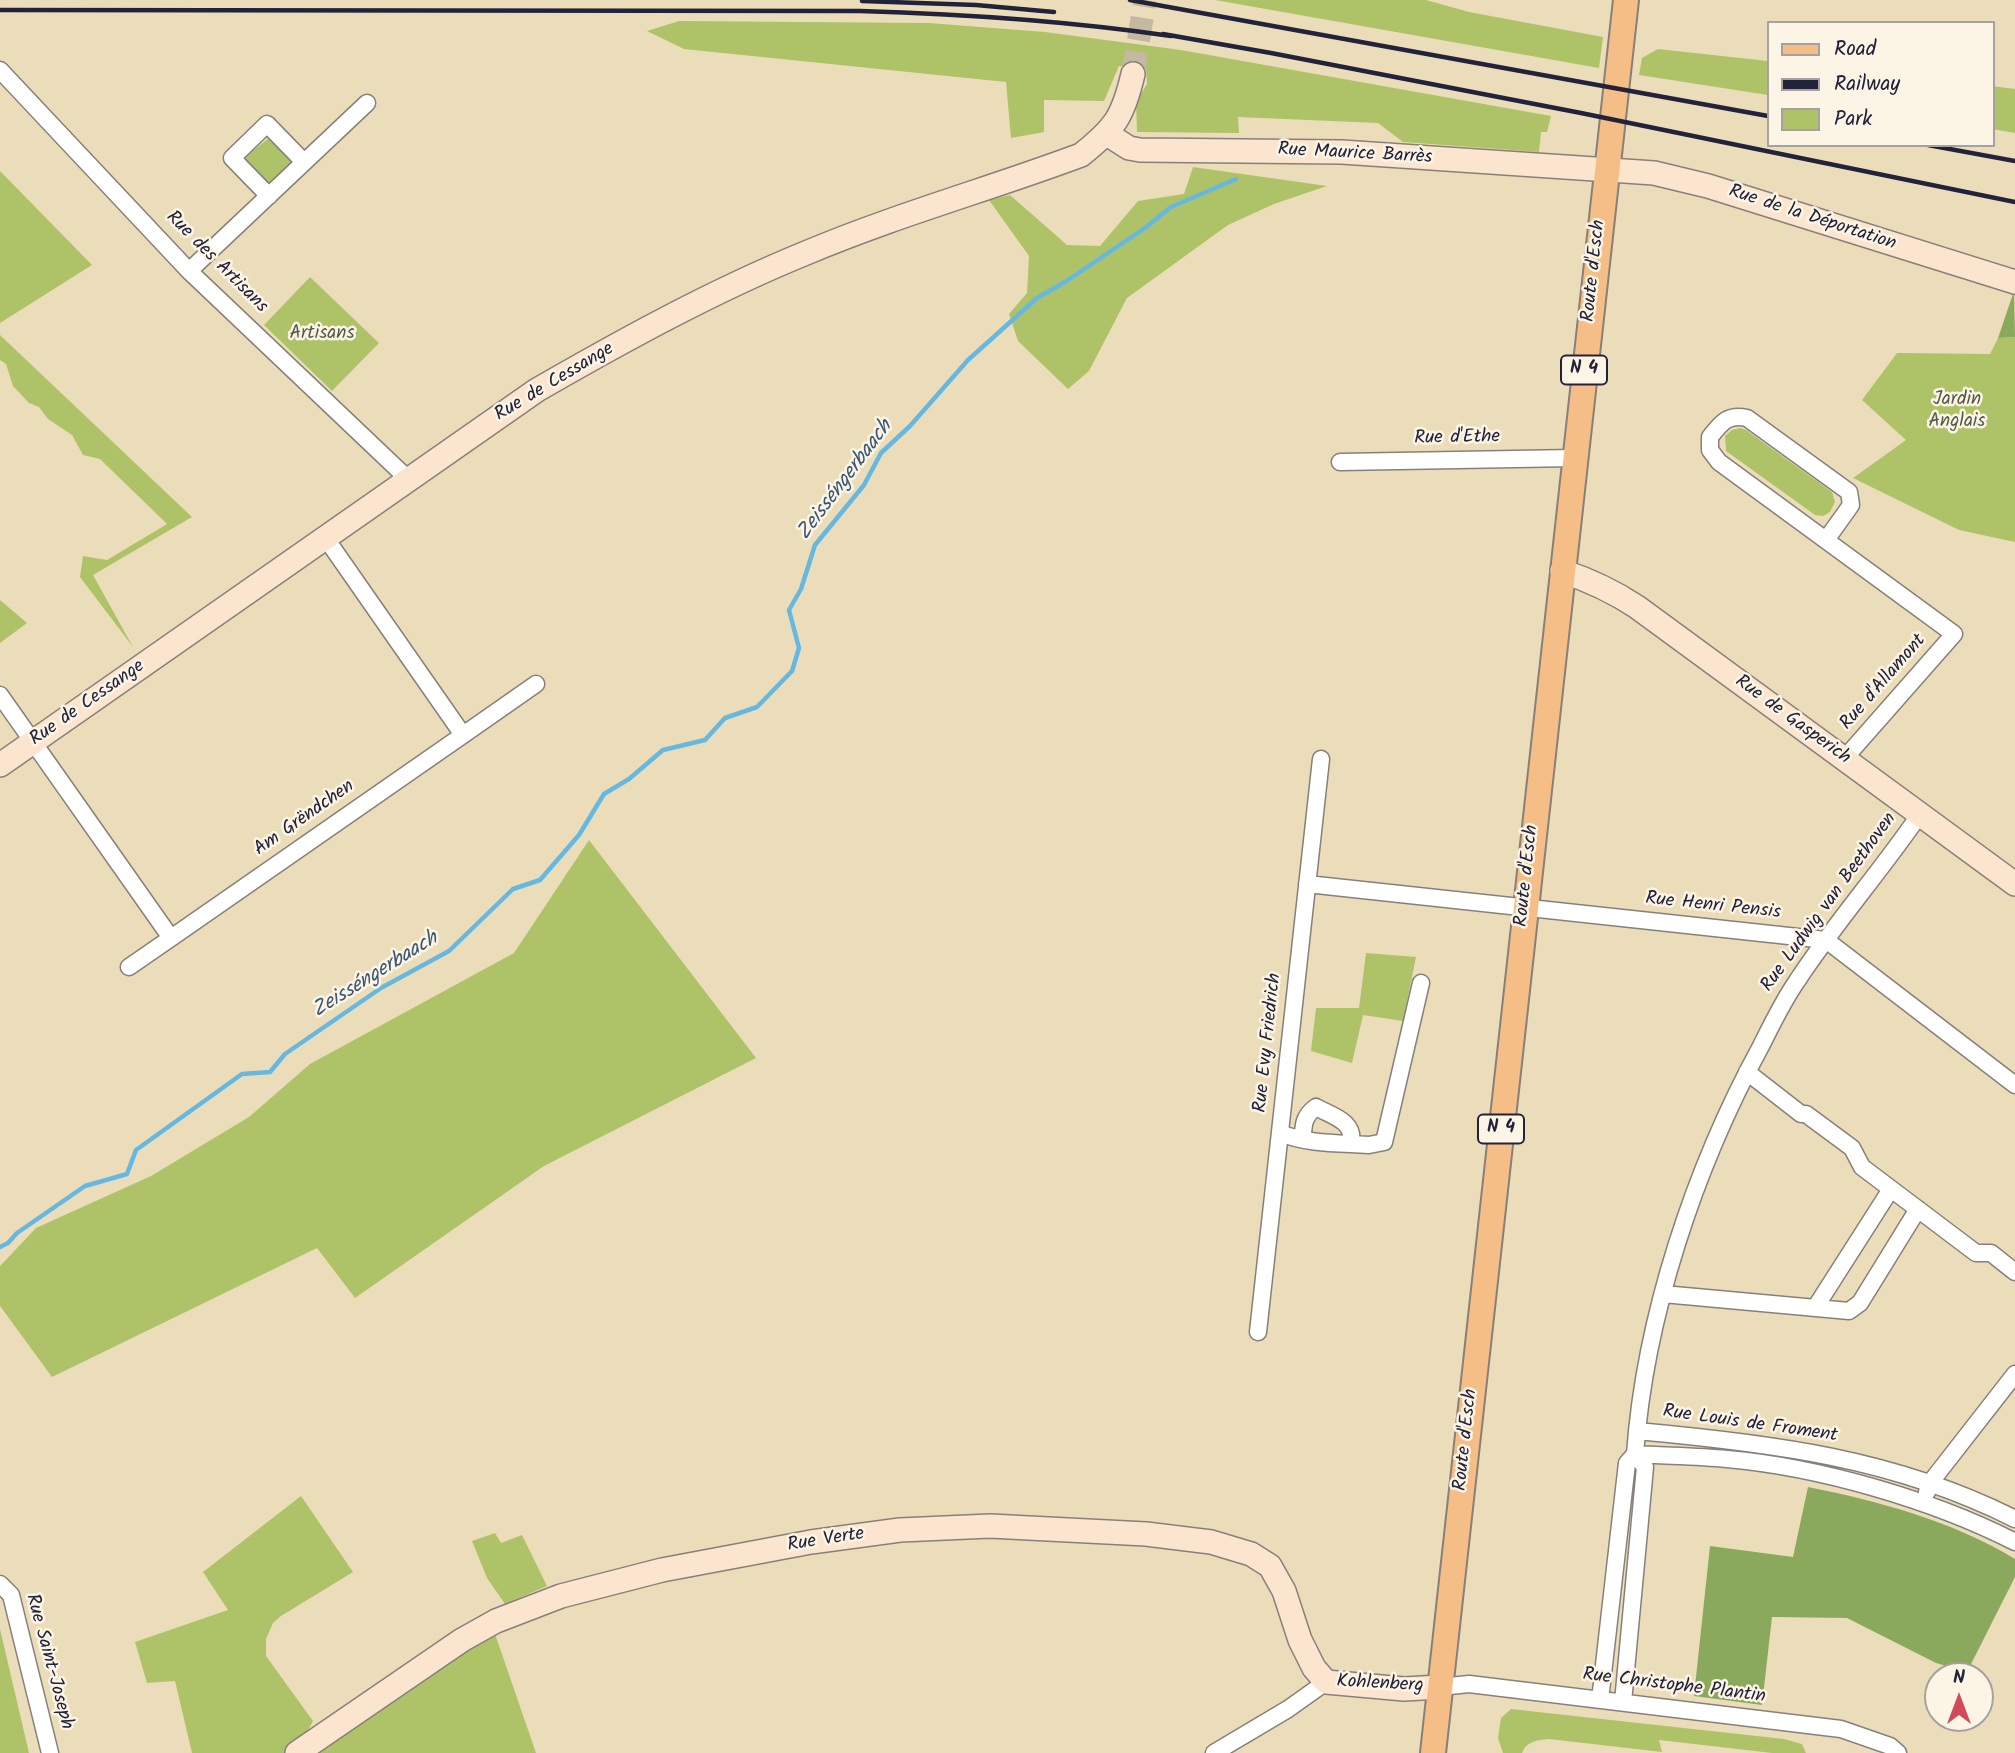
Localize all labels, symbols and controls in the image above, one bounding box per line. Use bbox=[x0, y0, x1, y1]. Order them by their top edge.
legend bbox=[1766, 21, 1994, 147]
text: Road bbox=[1834, 33, 1876, 66]
text: Railway bbox=[1834, 68, 1900, 101]
text: Park bbox=[1834, 103, 1872, 136]
street label: Rue Maurice Barrès bbox=[1277, 140, 1433, 170]
street label: Rue de la Déportation bbox=[1725, 181, 1899, 257]
street label: Rue des Artisans bbox=[160, 207, 272, 319]
street label: Route d'Esch bbox=[1578, 219, 1612, 323]
park label: Artisans bbox=[290, 324, 354, 346]
street label: Rue de Cessange bbox=[491, 339, 619, 427]
road number: N 4 bbox=[1561, 356, 1607, 384]
park label: Jardin Anglais bbox=[1929, 390, 1985, 434]
water label: Zeisséngerbaach bbox=[793, 416, 899, 546]
street label: Rue d'Ethe bbox=[1414, 427, 1500, 451]
street label: Rue d'Allamont bbox=[1836, 630, 1932, 736]
street label: Rue de Cessange bbox=[26, 656, 150, 752]
street label: Rue de Gasperich bbox=[1730, 671, 1854, 771]
street label: Am Grëndchen bbox=[250, 776, 360, 862]
street label: Rue Ludwig van Beethoven bbox=[1757, 809, 1903, 997]
street label: Route d'Esch bbox=[1511, 824, 1545, 928]
street label: Rue Henri Pensis bbox=[1644, 889, 1782, 925]
water label: Zeisséngerbaach bbox=[308, 927, 444, 1025]
street label: Rue Evy Friedrich bbox=[1250, 972, 1288, 1114]
road number: N 4 bbox=[1478, 1114, 1524, 1144]
street label: Route d'Esch bbox=[1450, 1388, 1484, 1492]
street label: Rue Louis de Froment bbox=[1661, 1401, 1839, 1449]
street label: Rue Verte bbox=[786, 1524, 866, 1558]
street label: Rue Saint-Joseph bbox=[19, 1592, 77, 1732]
north arrow bbox=[1924, 1662, 1994, 1732]
text: N bbox=[1953, 1663, 1965, 1693]
street label: Rue Christophe Plantin bbox=[1581, 1664, 1767, 1710]
street label: Kohlenberg bbox=[1336, 1671, 1424, 1699]

